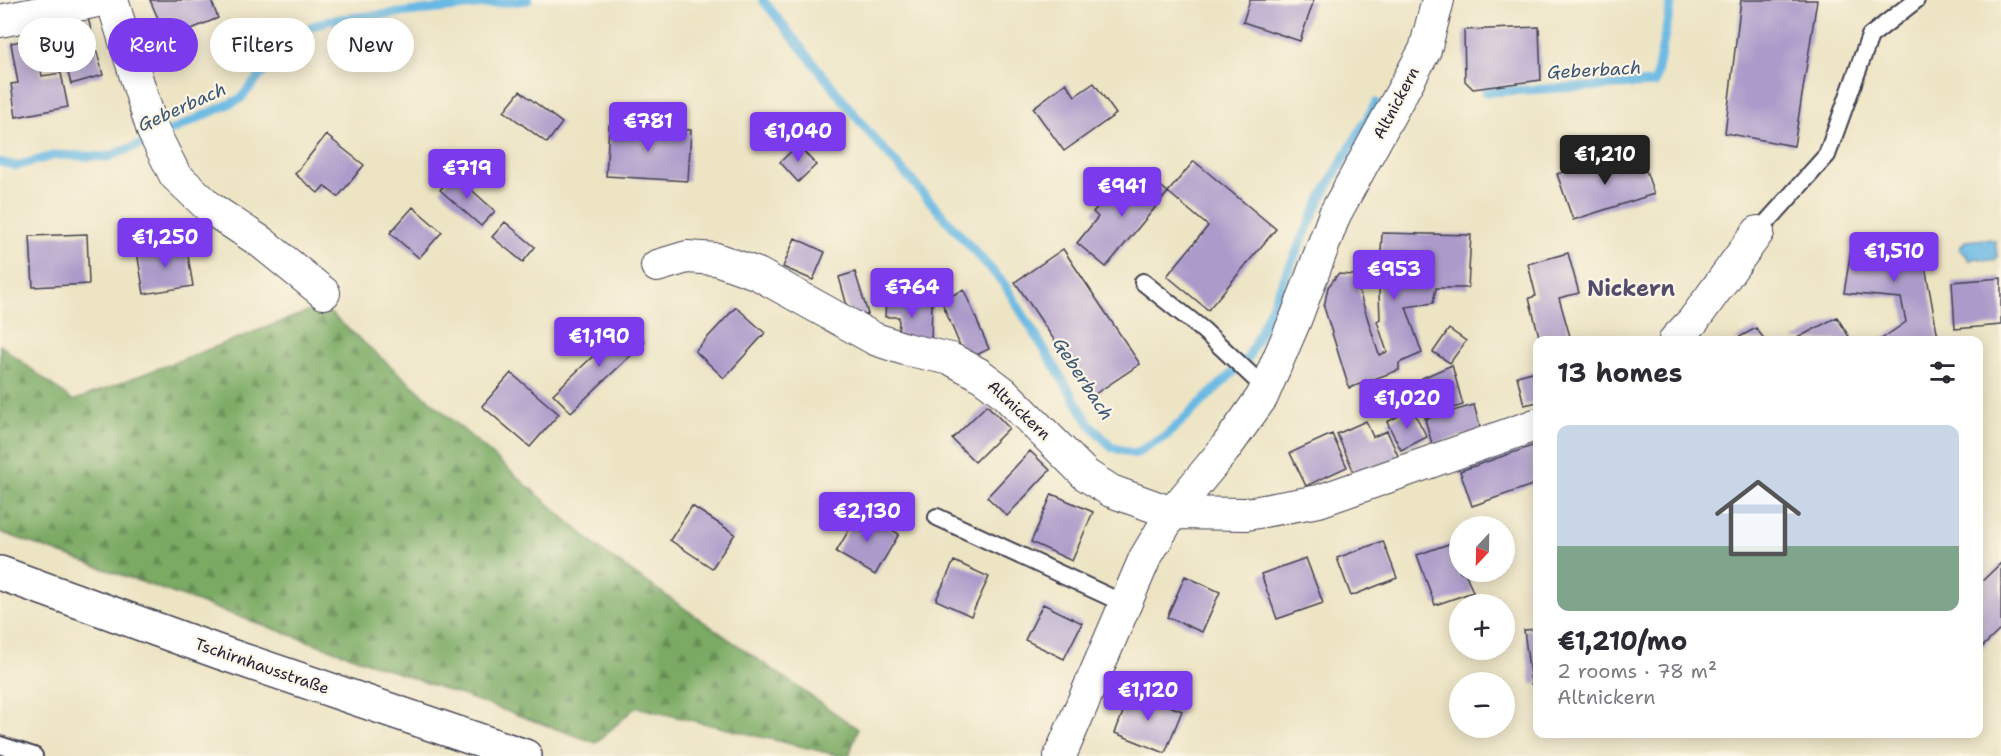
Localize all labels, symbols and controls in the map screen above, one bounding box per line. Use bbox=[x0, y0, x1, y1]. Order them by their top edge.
chip: Buy bbox=[18, 18, 96, 72]
chip: Rent bbox=[108, 18, 198, 72]
chip: Filters bbox=[210, 18, 315, 72]
chip: New bbox=[327, 18, 414, 72]
water label: Geberbach bbox=[1546, 56, 1642, 84]
street label: Altnickern bbox=[1368, 63, 1424, 143]
water label: Geberbach bbox=[134, 77, 230, 137]
pin: €781 bbox=[612, 102, 684, 153]
text: €781 bbox=[623, 108, 673, 134]
pin: €1,040 bbox=[749, 112, 847, 163]
text: €1,040 bbox=[764, 118, 832, 144]
pin: €1,210 bbox=[1556, 135, 1654, 186]
text: €1,210 bbox=[1574, 141, 1636, 167]
pin: €719 bbox=[431, 149, 503, 200]
text: €719 bbox=[442, 155, 492, 181]
pin: €941 bbox=[1086, 167, 1158, 218]
text: €941 bbox=[1097, 173, 1147, 199]
pin: €1,250 bbox=[116, 218, 214, 269]
text: €1,250 bbox=[131, 224, 199, 250]
pin: €1,510 bbox=[1845, 232, 1943, 283]
text: €1,510 bbox=[1863, 238, 1925, 264]
pin: €953 bbox=[1358, 250, 1430, 301]
text: €953 bbox=[1367, 256, 1421, 282]
pin: €764 bbox=[876, 268, 948, 319]
text: €764 bbox=[884, 274, 940, 300]
district label: Nickern bbox=[1587, 274, 1675, 303]
pin: €1,190 bbox=[550, 317, 648, 368]
text: €1,190 bbox=[568, 323, 630, 349]
water label: Geberbach bbox=[1047, 333, 1119, 425]
text: 13 homes bbox=[1557, 355, 1683, 390]
icon: filters bbox=[1926, 356, 1959, 389]
street label: Altnickern bbox=[983, 375, 1055, 445]
pin: €1,020 bbox=[1358, 379, 1456, 430]
text: €1,020 bbox=[1373, 385, 1441, 411]
icon: home bbox=[1704, 464, 1812, 572]
pin: €2,130 bbox=[818, 492, 916, 543]
text: €2,130 bbox=[833, 498, 901, 524]
north arrow bbox=[1449, 516, 1515, 582]
map controls bbox=[1449, 516, 1515, 738]
button: + bbox=[1449, 594, 1515, 660]
text: €1,210/mo bbox=[1557, 623, 1687, 658]
street label: Tschirnhausstraße bbox=[192, 633, 332, 699]
text: 2 rooms · 78 m² bbox=[1557, 658, 1717, 684]
pin: €1,120 bbox=[1099, 671, 1197, 722]
button: − bbox=[1449, 672, 1515, 738]
text: €1,120 bbox=[1117, 677, 1179, 703]
text: Altnickern bbox=[1557, 684, 1655, 710]

